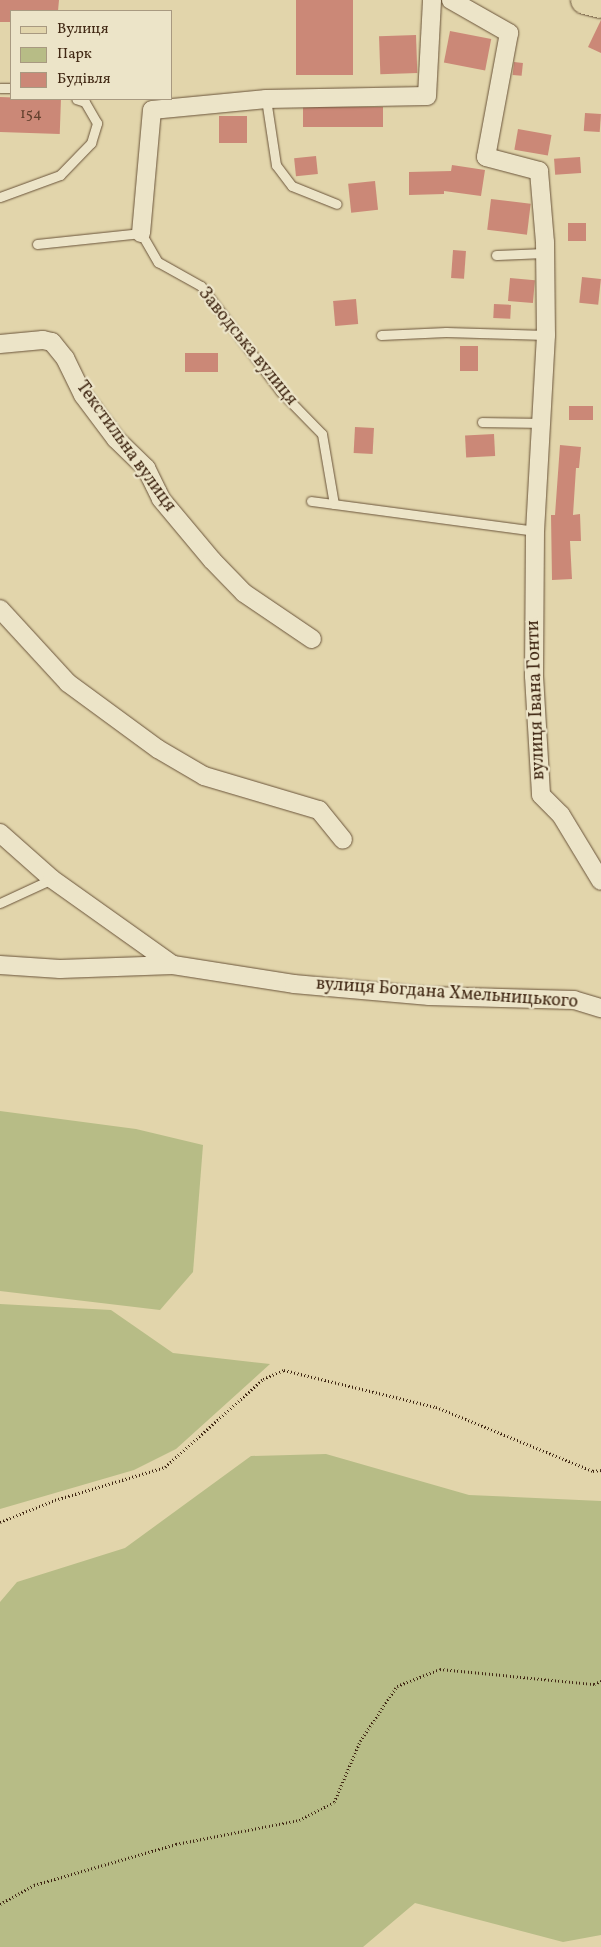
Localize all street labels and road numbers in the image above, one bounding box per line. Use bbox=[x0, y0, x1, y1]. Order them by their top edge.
street label: Заводська вулиця bbox=[193, 283, 301, 411]
street label: Текстильна вулиця bbox=[70, 377, 180, 517]
street label: вулиця Івана Гонти bbox=[523, 620, 551, 780]
street label: вулиця Богдана Хмельницького bbox=[315, 974, 579, 1014]

